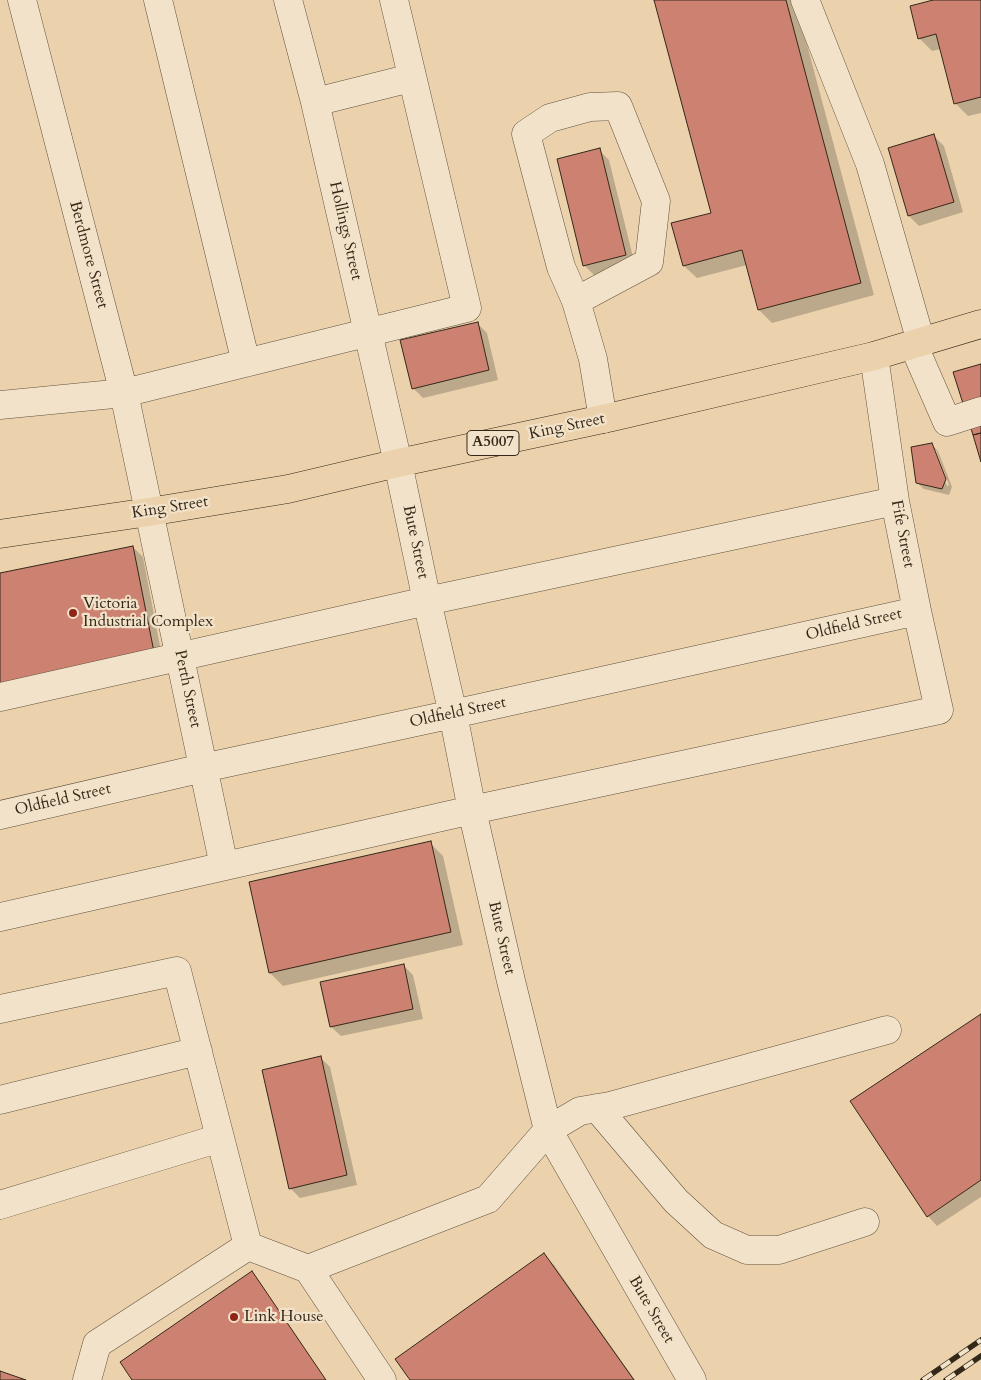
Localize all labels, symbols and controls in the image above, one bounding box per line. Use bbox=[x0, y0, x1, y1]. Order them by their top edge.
street label: Hollings Street bbox=[324, 180, 366, 282]
street label: Berdmore Street bbox=[64, 199, 112, 311]
street label: King Street bbox=[527, 410, 607, 444]
road number: A5007 bbox=[467, 430, 519, 456]
street label: King Street bbox=[130, 492, 210, 524]
street label: Fife Street bbox=[886, 499, 918, 569]
street label: Bute Street bbox=[398, 503, 432, 581]
place label: Victoria Industrial Complex bbox=[83, 594, 213, 632]
street label: Oldfield Street bbox=[804, 605, 904, 645]
marker: Victoria Industrial Complex bbox=[67, 607, 79, 619]
street label: Perth Street bbox=[169, 648, 205, 730]
street label: Oldfield Street bbox=[408, 693, 508, 733]
street label: Oldfield Street bbox=[13, 780, 113, 820]
street label: Bute Street bbox=[483, 899, 519, 977]
street label: Bute Street bbox=[624, 1273, 678, 1347]
place label: Link House bbox=[244, 1307, 324, 1327]
marker: Link House bbox=[228, 1311, 240, 1323]

